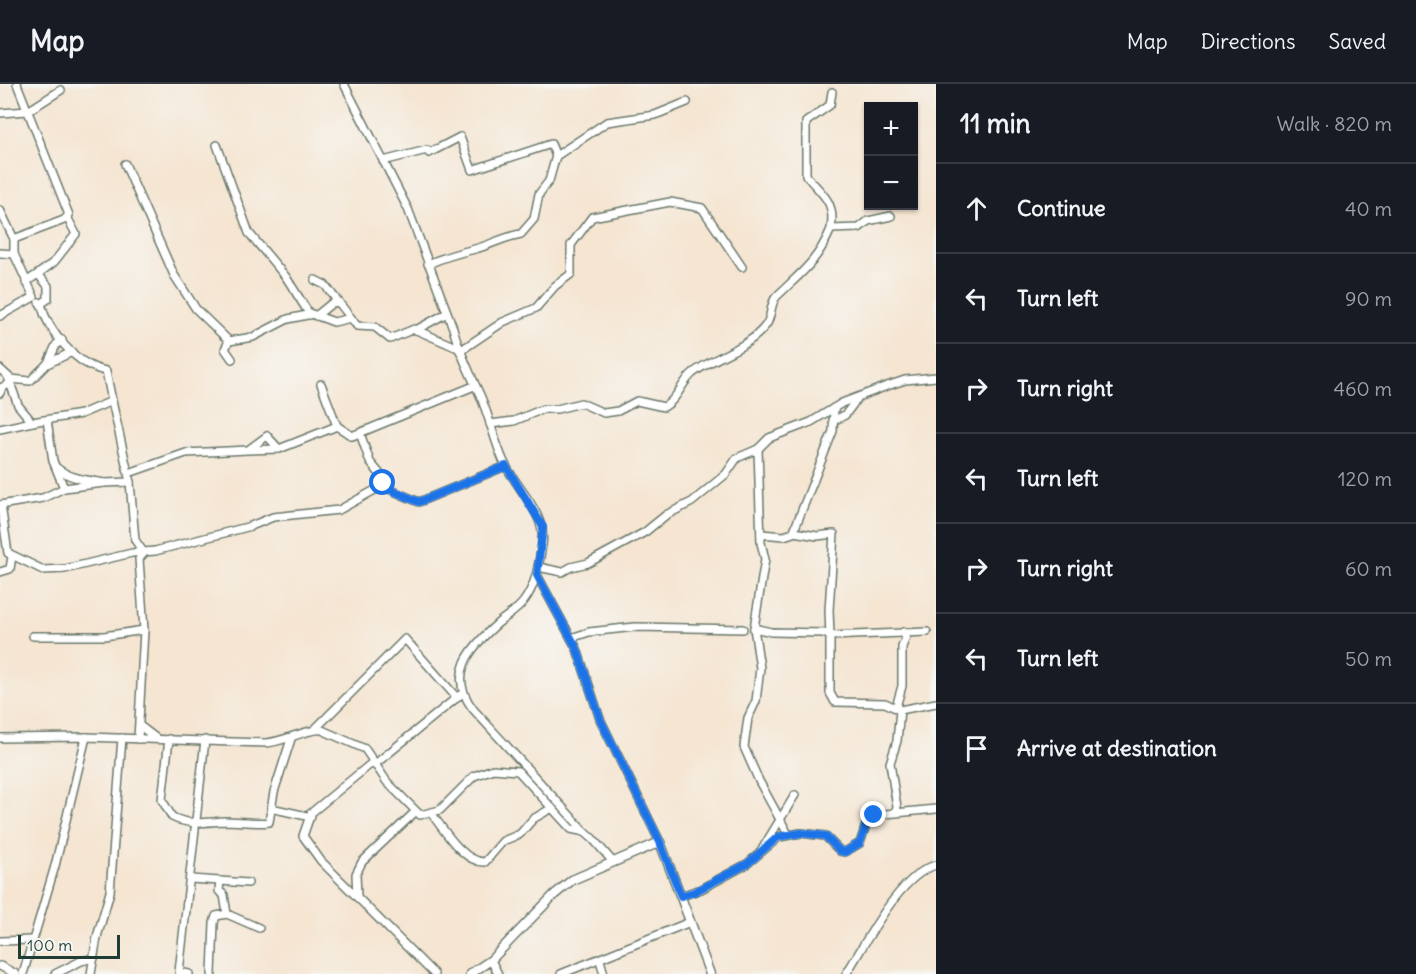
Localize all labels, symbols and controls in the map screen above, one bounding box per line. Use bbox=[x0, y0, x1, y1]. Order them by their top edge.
text: Map bbox=[30, 23, 84, 59]
text: Map bbox=[1127, 28, 1168, 55]
text: Directions bbox=[1201, 28, 1295, 55]
text: Saved bbox=[1328, 28, 1386, 55]
map controls bbox=[864, 102, 918, 210]
button: + bbox=[864, 102, 918, 156]
text: 11 min bbox=[960, 107, 1031, 140]
text: Walk · 820 m bbox=[1276, 111, 1392, 136]
button: − bbox=[864, 156, 918, 210]
icon: ahead bbox=[960, 192, 993, 225]
text: Continue bbox=[1017, 194, 1106, 222]
text: 40 m bbox=[1345, 196, 1392, 221]
icon: left bbox=[960, 282, 993, 315]
text: Turn left bbox=[1017, 284, 1098, 312]
text: 90 m bbox=[1345, 286, 1392, 311]
icon: right bbox=[960, 372, 993, 405]
text: Turn right bbox=[1017, 374, 1113, 402]
text: 460 m bbox=[1333, 376, 1392, 401]
icon: left bbox=[960, 462, 993, 495]
text: Turn left bbox=[1017, 464, 1098, 492]
text: 120 m bbox=[1338, 466, 1392, 491]
route start bbox=[369, 469, 395, 495]
icon: right bbox=[960, 552, 993, 585]
text: Turn right bbox=[1017, 554, 1113, 582]
text: 60 m bbox=[1345, 556, 1392, 581]
icon: left bbox=[960, 642, 993, 675]
text: Turn left bbox=[1017, 644, 1098, 672]
text: 50 m bbox=[1345, 646, 1392, 671]
icon: arrive bbox=[960, 732, 993, 765]
text: Arrive at destination bbox=[1017, 734, 1217, 762]
route end bbox=[860, 801, 886, 827]
scale bar bbox=[18, 932, 120, 960]
text: 100 m bbox=[27, 935, 72, 955]

